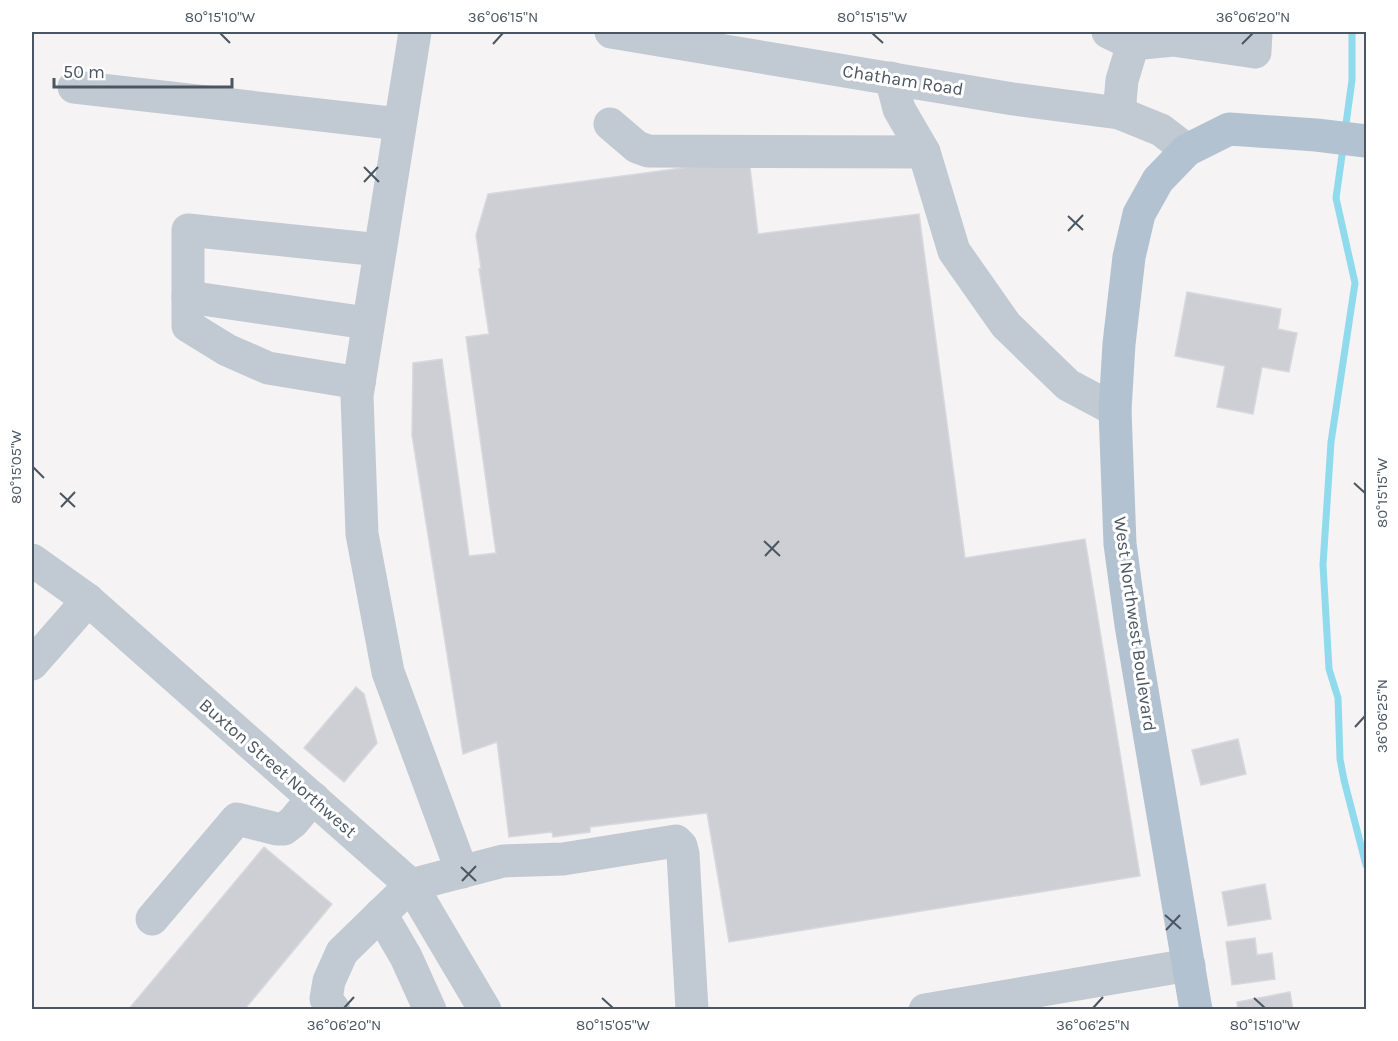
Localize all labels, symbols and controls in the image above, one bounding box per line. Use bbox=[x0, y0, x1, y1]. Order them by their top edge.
text: 80°15'10"W bbox=[185, 8, 256, 26]
text: 36°06'15"N bbox=[468, 8, 538, 26]
text: 80°15'15"W bbox=[837, 8, 908, 26]
text: 36°06'20"N bbox=[1216, 8, 1290, 26]
scale bar bbox=[54, 51, 232, 89]
street label: Chatham Road bbox=[841, 60, 965, 100]
text: 50 m bbox=[63, 61, 105, 83]
text: 80°15'05"W bbox=[7, 429, 25, 504]
text: 80°15'15"W bbox=[1373, 457, 1391, 528]
street label: West Northwest Boulevard bbox=[1109, 515, 1161, 733]
text: 36°06'25"N bbox=[1373, 679, 1391, 753]
street label: Buxton Street Northwest bbox=[195, 694, 361, 843]
text: 36°06'20"N bbox=[307, 1016, 381, 1034]
text: 80°15'05"W bbox=[576, 1016, 651, 1034]
text: 36°06'25"N bbox=[1056, 1016, 1130, 1034]
text: 80°15'10"W bbox=[1230, 1016, 1301, 1034]

